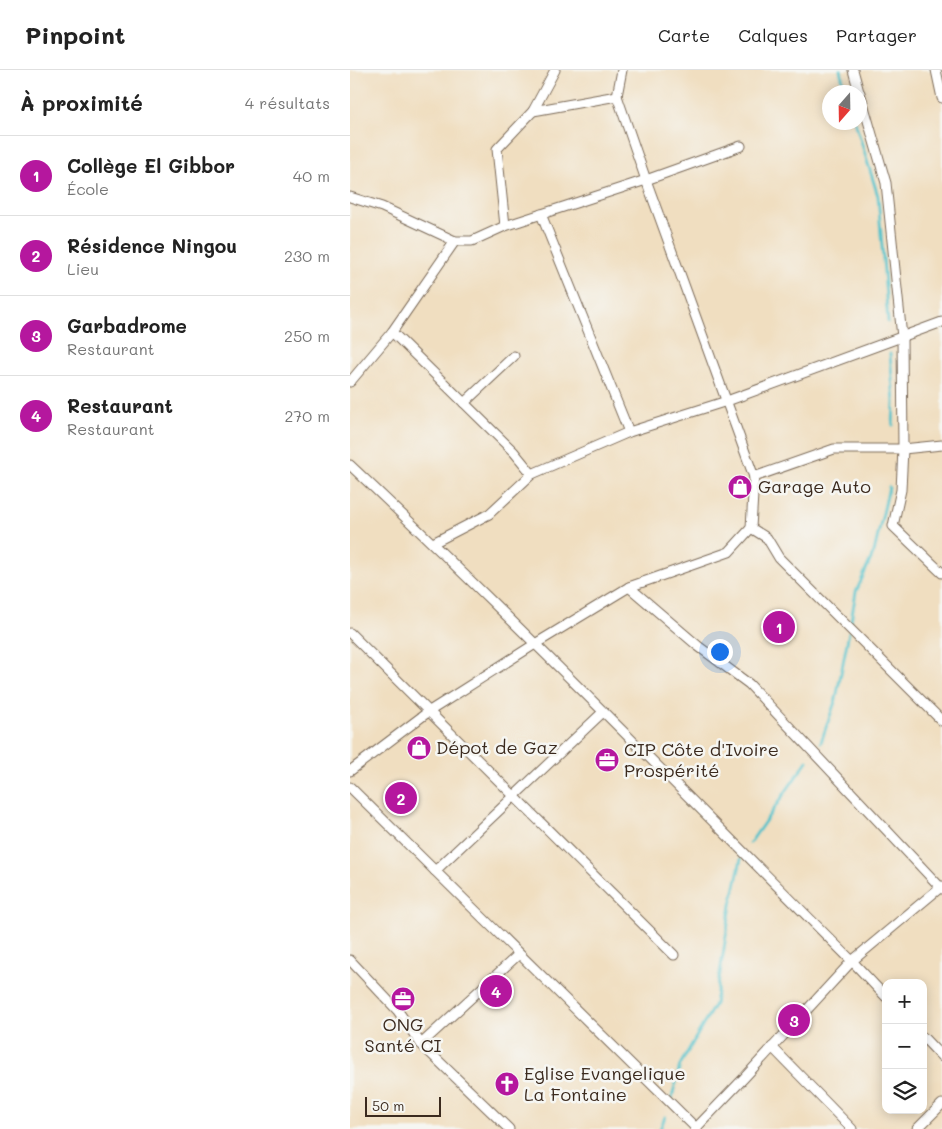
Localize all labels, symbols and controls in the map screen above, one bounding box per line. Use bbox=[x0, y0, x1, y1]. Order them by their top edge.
text: Pinpoint bbox=[25, 19, 126, 50]
text: Carte bbox=[658, 23, 710, 47]
text: Calques bbox=[738, 23, 808, 47]
text: Partager bbox=[836, 23, 917, 47]
north arrow bbox=[822, 85, 867, 130]
text: À proximité bbox=[20, 89, 143, 116]
text: 4 résultats bbox=[245, 92, 330, 113]
text: Collège El Gibbor bbox=[67, 153, 235, 178]
text: 1 bbox=[32, 165, 40, 186]
text: 40 m bbox=[293, 165, 330, 186]
text: École bbox=[67, 178, 109, 199]
text: Résidence Ningou bbox=[67, 233, 237, 258]
text: 2 bbox=[32, 245, 40, 266]
text: 230 m bbox=[284, 245, 330, 266]
text: Lieu bbox=[67, 258, 99, 279]
text: Garbadrome bbox=[67, 313, 187, 338]
text: 3 bbox=[31, 325, 41, 346]
text: 250 m bbox=[284, 325, 330, 346]
text: Restaurant bbox=[67, 338, 155, 359]
text: Restaurant bbox=[67, 393, 173, 418]
text: 4 bbox=[31, 405, 41, 426]
text: 270 m bbox=[284, 405, 330, 426]
text: Restaurant bbox=[67, 418, 155, 439]
shop icon: Garage Auto bbox=[727, 474, 753, 500]
place label: Garage Auto bbox=[758, 474, 871, 498]
pin: 1 bbox=[763, 608, 795, 646]
your location bbox=[707, 639, 733, 665]
shop icon: Dépot de Gaz bbox=[406, 735, 432, 761]
place label: Dépot de Gaz bbox=[436, 735, 558, 759]
place label: CIP Côte d'Ivoire Prospérité bbox=[624, 737, 779, 782]
office icon: CIP Côte d'Ivoire Prospérité bbox=[594, 747, 620, 773]
pin: 2 bbox=[385, 779, 417, 817]
pin: 4 bbox=[480, 972, 512, 1010]
map controls bbox=[882, 979, 927, 1114]
button: + bbox=[882, 979, 927, 1024]
office icon: ONG Santé CI bbox=[390, 986, 416, 1012]
pin: 3 bbox=[778, 1001, 810, 1039]
place label: ONG Santé CI bbox=[365, 1012, 442, 1057]
button: − bbox=[882, 1024, 927, 1069]
place label: Eglise Evangelique La Fontaine bbox=[524, 1061, 686, 1106]
button: layers bbox=[882, 1069, 927, 1114]
church icon: Eglise Evangelique La Fontaine bbox=[494, 1071, 520, 1097]
scale bar bbox=[365, 1094, 441, 1117]
text: 50 m bbox=[372, 1096, 404, 1115]

